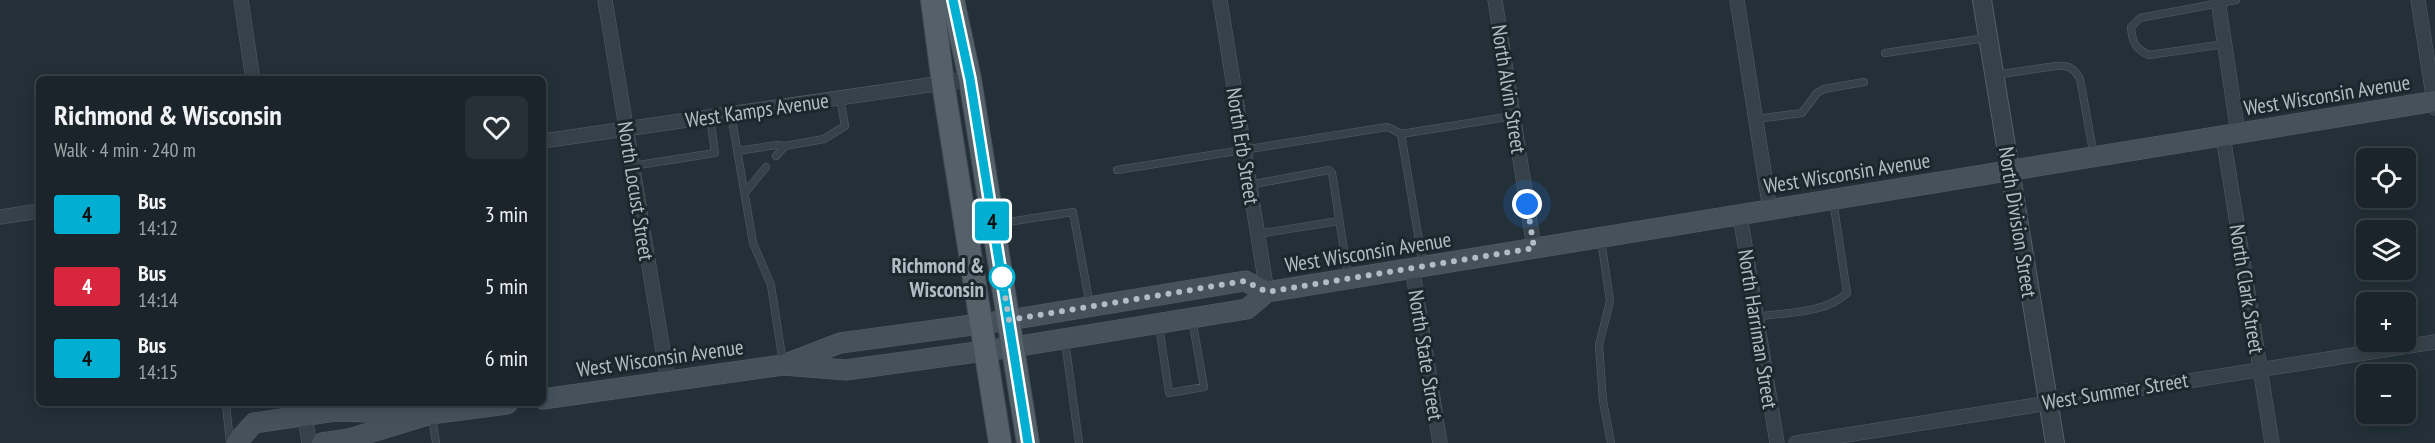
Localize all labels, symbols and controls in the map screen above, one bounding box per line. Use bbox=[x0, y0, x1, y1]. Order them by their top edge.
street label: North Alvin Street bbox=[1485, 23, 1533, 156]
street label: West Wisconsin Avenue bbox=[2242, 69, 2412, 121]
street label: North Erb Street bbox=[1220, 86, 1266, 207]
street label: West Kamps Avenue bbox=[684, 87, 830, 133]
text: Richmond & Wisconsin bbox=[54, 96, 282, 133]
button: heart bbox=[465, 96, 528, 159]
street label: North Locust Street bbox=[612, 120, 660, 263]
text: Walk · 4 min · 240 m bbox=[54, 137, 196, 163]
street label: North Division Street bbox=[1993, 145, 2043, 300]
street label: West Wisconsin Avenue bbox=[1762, 147, 1932, 199]
map controls bbox=[2356, 148, 2416, 424]
button: locate bbox=[2356, 148, 2416, 208]
text: Bus bbox=[138, 187, 166, 215]
your location bbox=[1512, 189, 1542, 219]
text: 3 min bbox=[485, 200, 528, 228]
text: 4 bbox=[82, 201, 92, 228]
line badge: 4 bbox=[972, 202, 1012, 240]
text: 4 bbox=[987, 208, 997, 235]
text: 14:12 bbox=[138, 215, 178, 241]
button: layers bbox=[2356, 220, 2416, 280]
street label: North Clark Street bbox=[2223, 223, 2271, 356]
street label: West Wisconsin Avenue bbox=[1283, 226, 1453, 278]
street label: North Harriman Street bbox=[1732, 247, 1784, 411]
place label: Richmond & Wisconsin bbox=[891, 252, 984, 303]
text: Bus bbox=[138, 259, 166, 287]
marker: Richmond & Wisconsin bbox=[989, 264, 1015, 290]
text: 5 min bbox=[485, 272, 528, 300]
text: 4 bbox=[82, 273, 92, 300]
text: 14:14 bbox=[138, 287, 178, 313]
street label: North State Street bbox=[1402, 288, 1450, 422]
button: + bbox=[2356, 292, 2416, 352]
text: Bus bbox=[138, 331, 166, 359]
street label: West Wisconsin Avenue bbox=[575, 333, 745, 383]
text: 6 min bbox=[485, 344, 528, 372]
text: 4 bbox=[82, 345, 92, 372]
text: 14:15 bbox=[138, 359, 178, 385]
button: − bbox=[2356, 364, 2416, 424]
street label: West Summer Street bbox=[2040, 366, 2190, 416]

